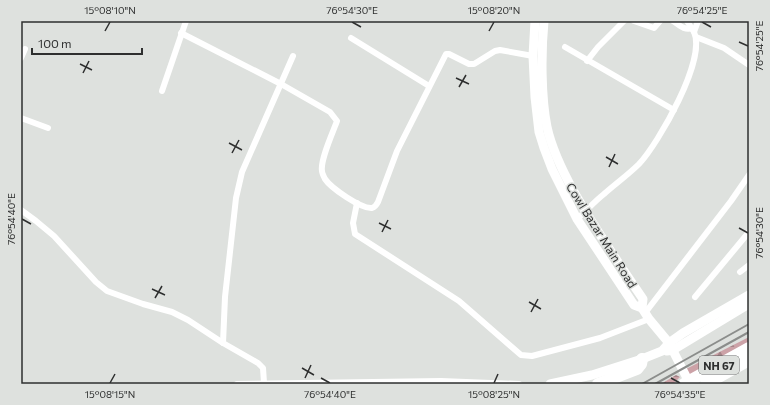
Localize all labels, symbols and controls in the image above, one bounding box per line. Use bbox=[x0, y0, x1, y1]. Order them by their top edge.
text: 15°08'10"N bbox=[84, 4, 136, 16]
text: 76°54'30"E bbox=[326, 4, 378, 16]
text: 15°08'20"N bbox=[468, 4, 520, 16]
text: 76°54'25"E bbox=[677, 4, 727, 16]
text: 76°54'25"E bbox=[753, 21, 765, 71]
scale bar bbox=[32, 30, 142, 56]
text: 100 m bbox=[38, 36, 72, 50]
street label: Cowl Bazar Main Road bbox=[564, 180, 640, 290]
text: 76°54'40"E bbox=[5, 193, 17, 245]
text: 76°54'30"E bbox=[753, 207, 765, 259]
road number: NH 67 bbox=[699, 356, 739, 374]
text: 15°08'15"N bbox=[85, 388, 135, 400]
text: 76°54'40"E bbox=[304, 388, 356, 400]
text: 15°08'25"N bbox=[468, 388, 520, 400]
text: 76°54'35"E bbox=[655, 388, 706, 400]

